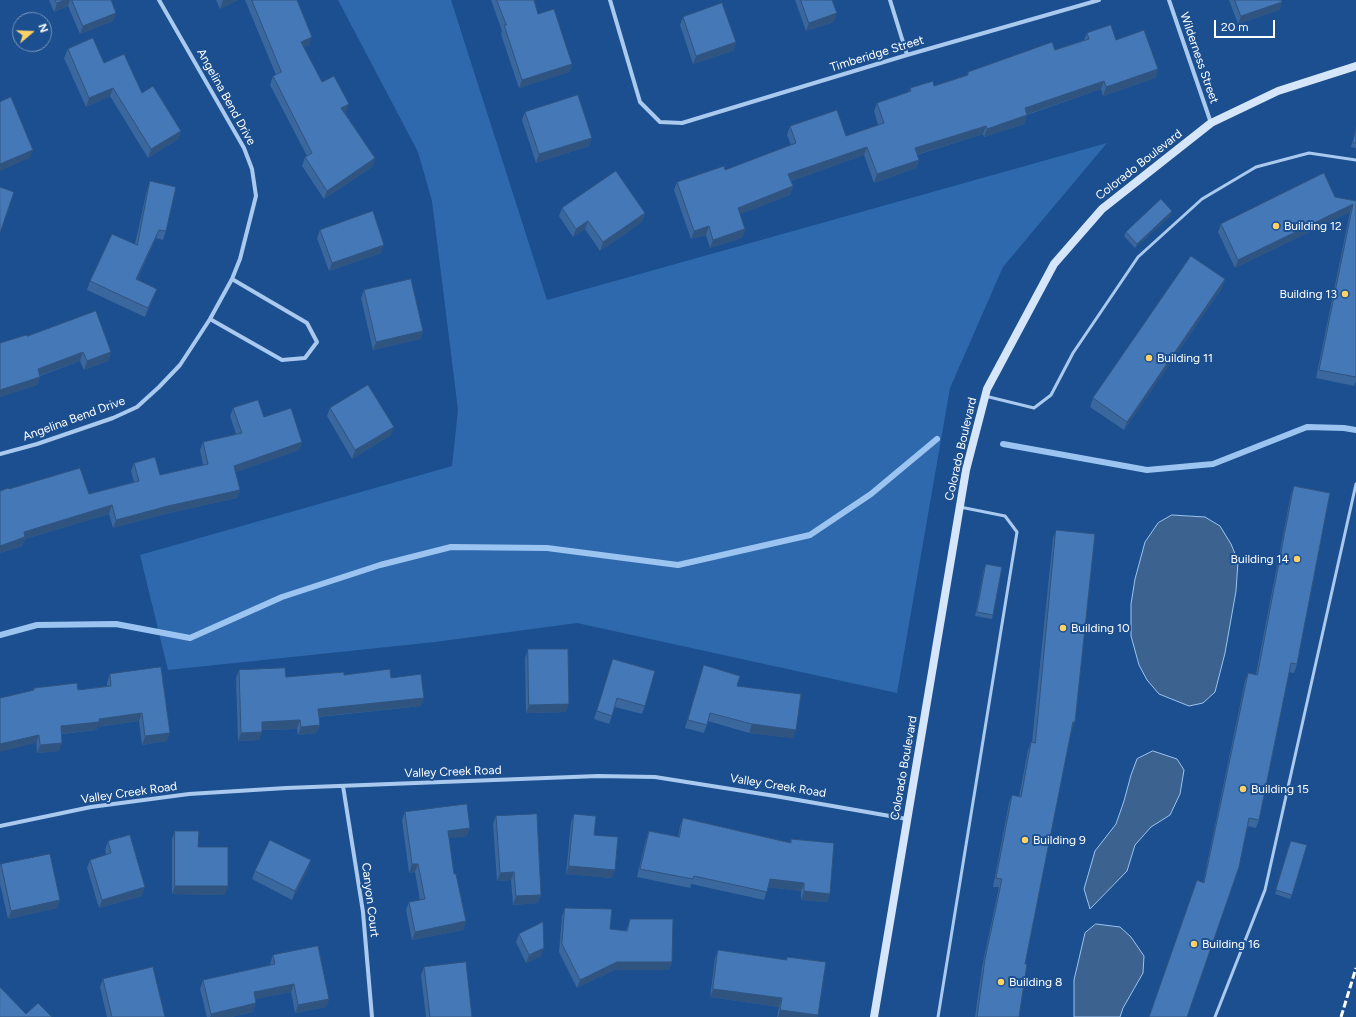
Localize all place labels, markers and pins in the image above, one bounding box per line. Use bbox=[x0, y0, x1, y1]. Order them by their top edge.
place label: Building 12 bbox=[1284, 219, 1342, 233]
marker: Building 12 bbox=[1271, 221, 1281, 231]
place label: Building 13 bbox=[1280, 287, 1337, 301]
marker: Building 13 bbox=[1340, 289, 1350, 299]
place label: Building 11 bbox=[1157, 351, 1213, 365]
marker: Building 11 bbox=[1144, 353, 1154, 363]
place label: Building 14 bbox=[1231, 552, 1289, 566]
marker: Building 14 bbox=[1292, 554, 1302, 564]
place label: Building 10 bbox=[1071, 621, 1130, 635]
marker: Building 10 bbox=[1058, 623, 1068, 633]
place label: Building 15 bbox=[1251, 782, 1309, 796]
marker: Building 15 bbox=[1238, 784, 1248, 794]
place label: Building 9 bbox=[1033, 833, 1086, 847]
marker: Building 9 bbox=[1020, 835, 1030, 845]
place label: Building 16 bbox=[1202, 937, 1260, 951]
marker: Building 16 bbox=[1189, 939, 1199, 949]
place label: Building 8 bbox=[1009, 975, 1062, 989]
marker: Building 8 bbox=[996, 977, 1006, 987]

